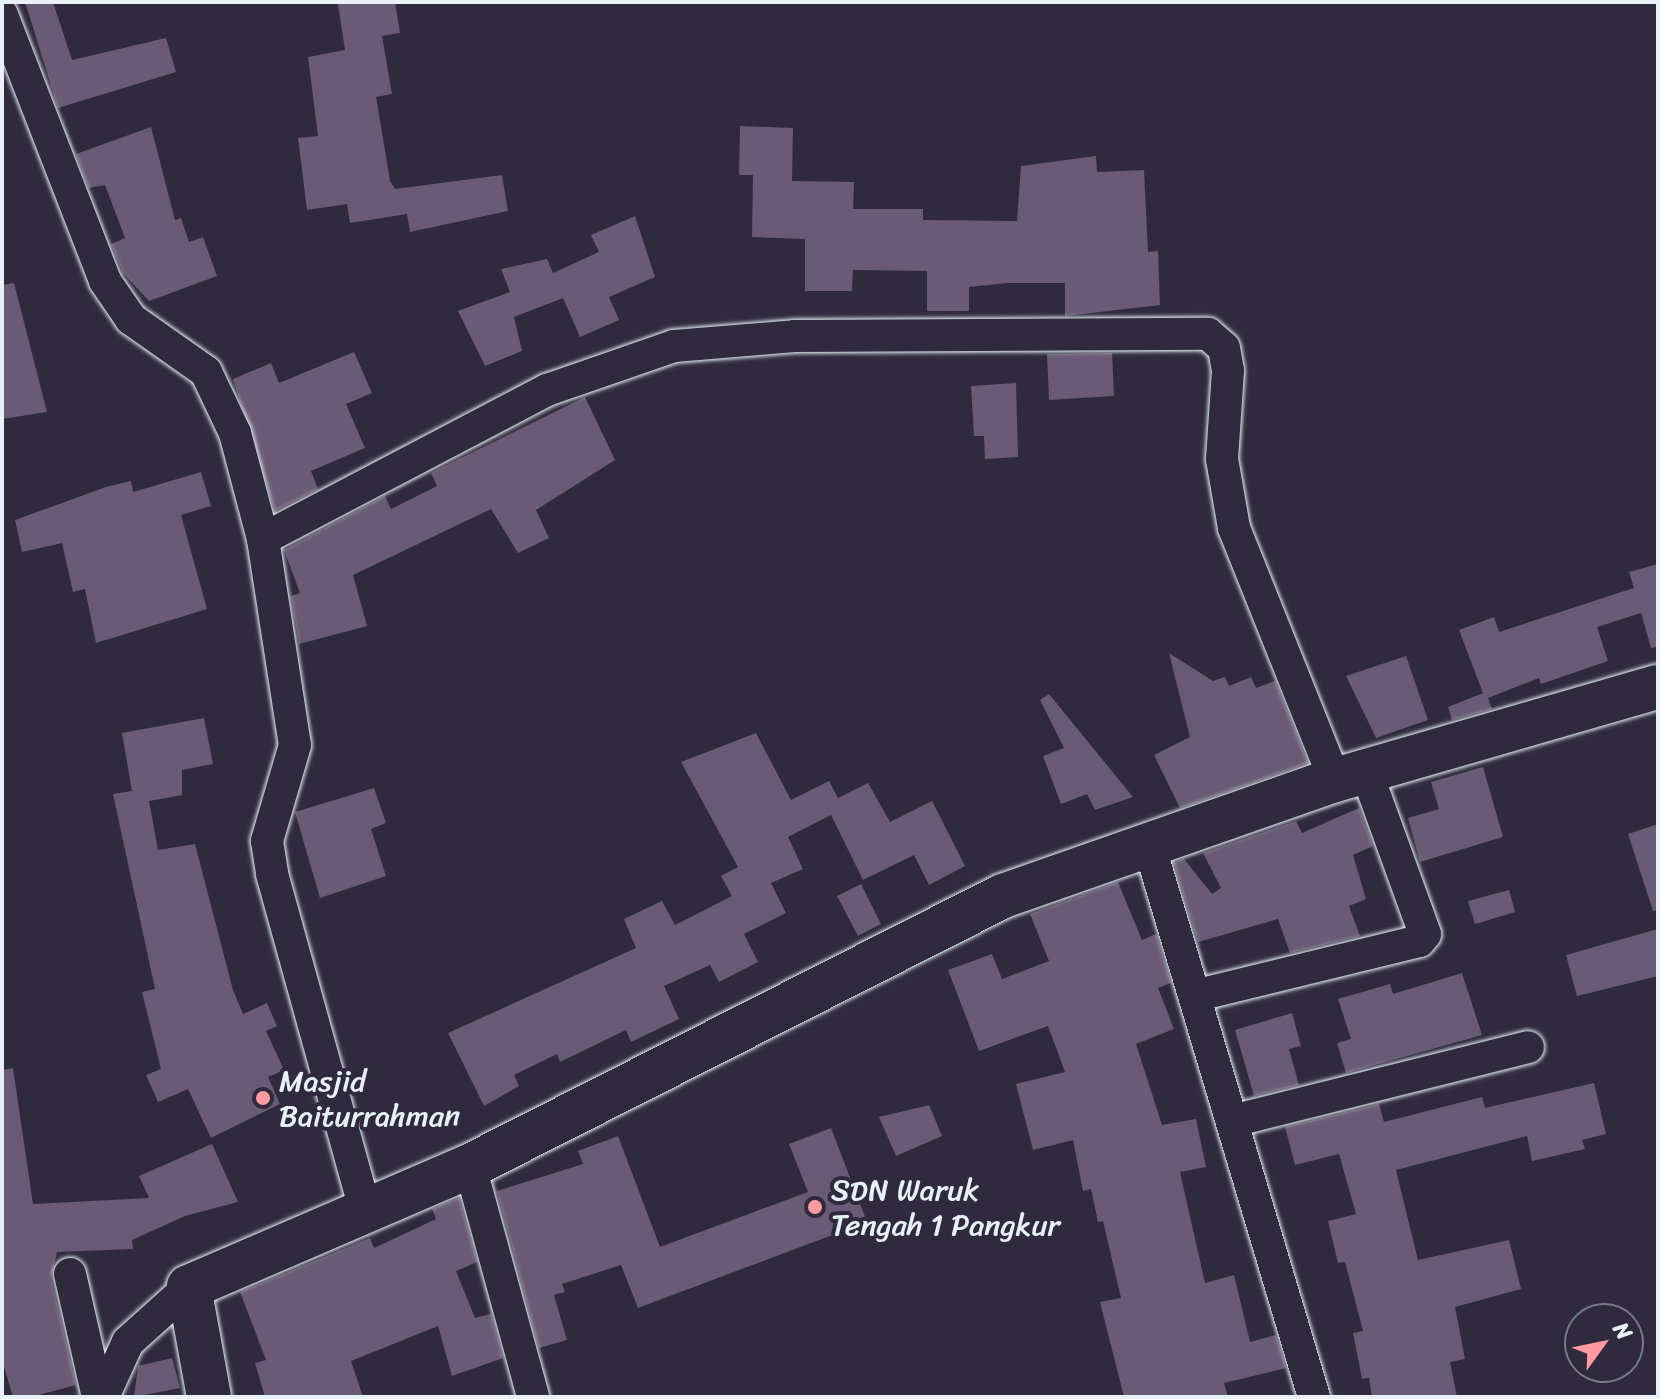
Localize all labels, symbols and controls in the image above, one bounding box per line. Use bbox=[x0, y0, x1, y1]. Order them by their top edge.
place label: Masjid Baiturrahman bbox=[279, 1063, 460, 1134]
marker: Masjid Baiturrahman bbox=[254, 1089, 272, 1107]
place label: SDN Waruk Tengah 1 Pangkur bbox=[831, 1172, 1060, 1242]
marker: SDN Waruk Tengah 1 Pangkur bbox=[806, 1198, 824, 1216]
north arrow bbox=[1564, 1303, 1644, 1383]
text: N bbox=[1602, 1314, 1643, 1348]

